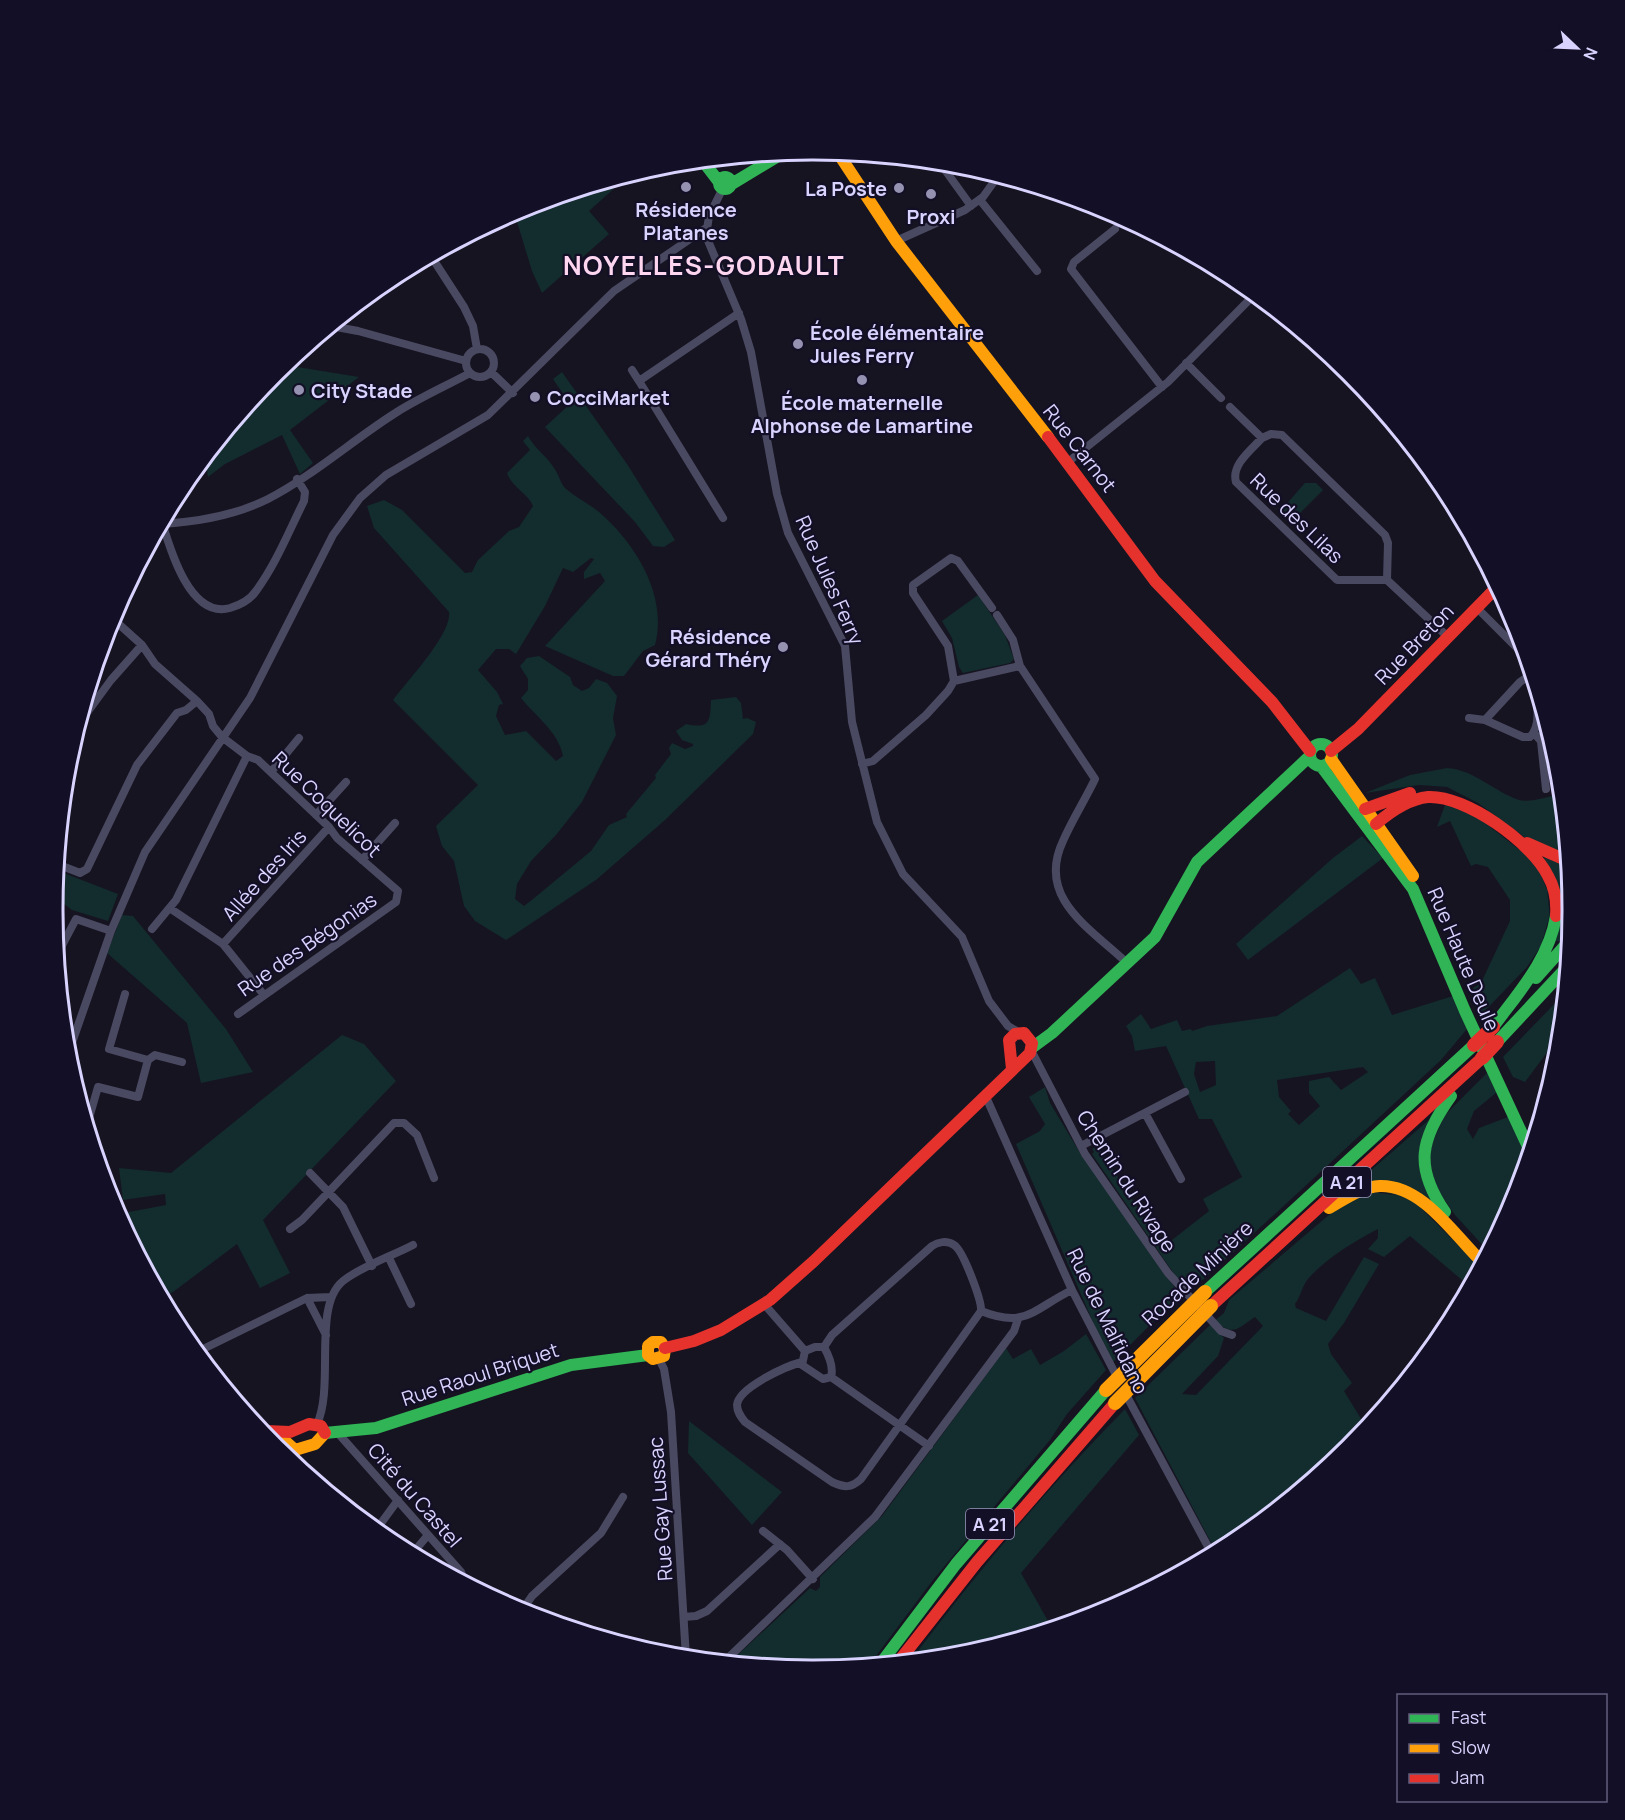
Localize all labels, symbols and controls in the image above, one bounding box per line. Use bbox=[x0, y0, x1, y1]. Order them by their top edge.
north arrow bbox=[1547, 18, 1607, 78]
text: N bbox=[1578, 44, 1603, 63]
place label: La Poste bbox=[805, 175, 887, 202]
marker: Résidence Platanes bbox=[679, 180, 693, 194]
marker: La Poste bbox=[892, 181, 906, 195]
marker: Proxi bbox=[924, 187, 938, 201]
place label: Résidence Platanes bbox=[635, 196, 737, 246]
place label: Proxi bbox=[906, 203, 956, 230]
district label: NOYELLES-GODAULT bbox=[563, 247, 845, 283]
place label: École élémentaire Jules Ferry bbox=[810, 319, 984, 369]
marker: École élémentaire Jules Ferry bbox=[791, 337, 805, 351]
marker: École maternelle Alphonse de Lamartine bbox=[855, 373, 869, 387]
place label: City Stade bbox=[311, 377, 413, 404]
marker: City Stade bbox=[292, 383, 306, 397]
place label: CocciMarket bbox=[547, 384, 670, 411]
place label: École maternelle Alphonse de Lamartine bbox=[751, 389, 973, 439]
marker: CocciMarket bbox=[528, 390, 542, 404]
street label: Rue Carnot bbox=[1037, 399, 1123, 497]
street label: Rue des Lilas bbox=[1245, 467, 1349, 569]
street label: Rue Jules Ferry bbox=[790, 511, 871, 649]
street label: Rue Breton bbox=[1369, 598, 1459, 690]
place label: Résidence Gérard Théry bbox=[645, 623, 772, 673]
marker: Résidence Gérard Théry bbox=[776, 640, 790, 654]
street label: Rue Coquelicot bbox=[267, 745, 387, 863]
street label: Allée des Iris bbox=[216, 823, 312, 927]
street label: Rue Haute Deule bbox=[1422, 883, 1506, 1035]
street label: Rue des Bégonias bbox=[232, 886, 382, 1002]
street label: Chemin du Rivage bbox=[1071, 1105, 1183, 1257]
road number: A 21 bbox=[1323, 1167, 1371, 1197]
street label: Rocade Minière bbox=[1136, 1215, 1258, 1331]
street label: Rue de Malfidano bbox=[1061, 1244, 1155, 1399]
street label: Rue Raoul Briquet bbox=[398, 1336, 562, 1412]
street label: Rue Gay Lussac bbox=[641, 1436, 679, 1582]
street label: Cité du Castel bbox=[362, 1437, 468, 1553]
road number: A 21 bbox=[966, 1509, 1014, 1539]
legend bbox=[1397, 1694, 1607, 1802]
text: Fast bbox=[1451, 1705, 1486, 1729]
text: Slow bbox=[1451, 1735, 1491, 1759]
text: Jam bbox=[1451, 1765, 1485, 1789]

